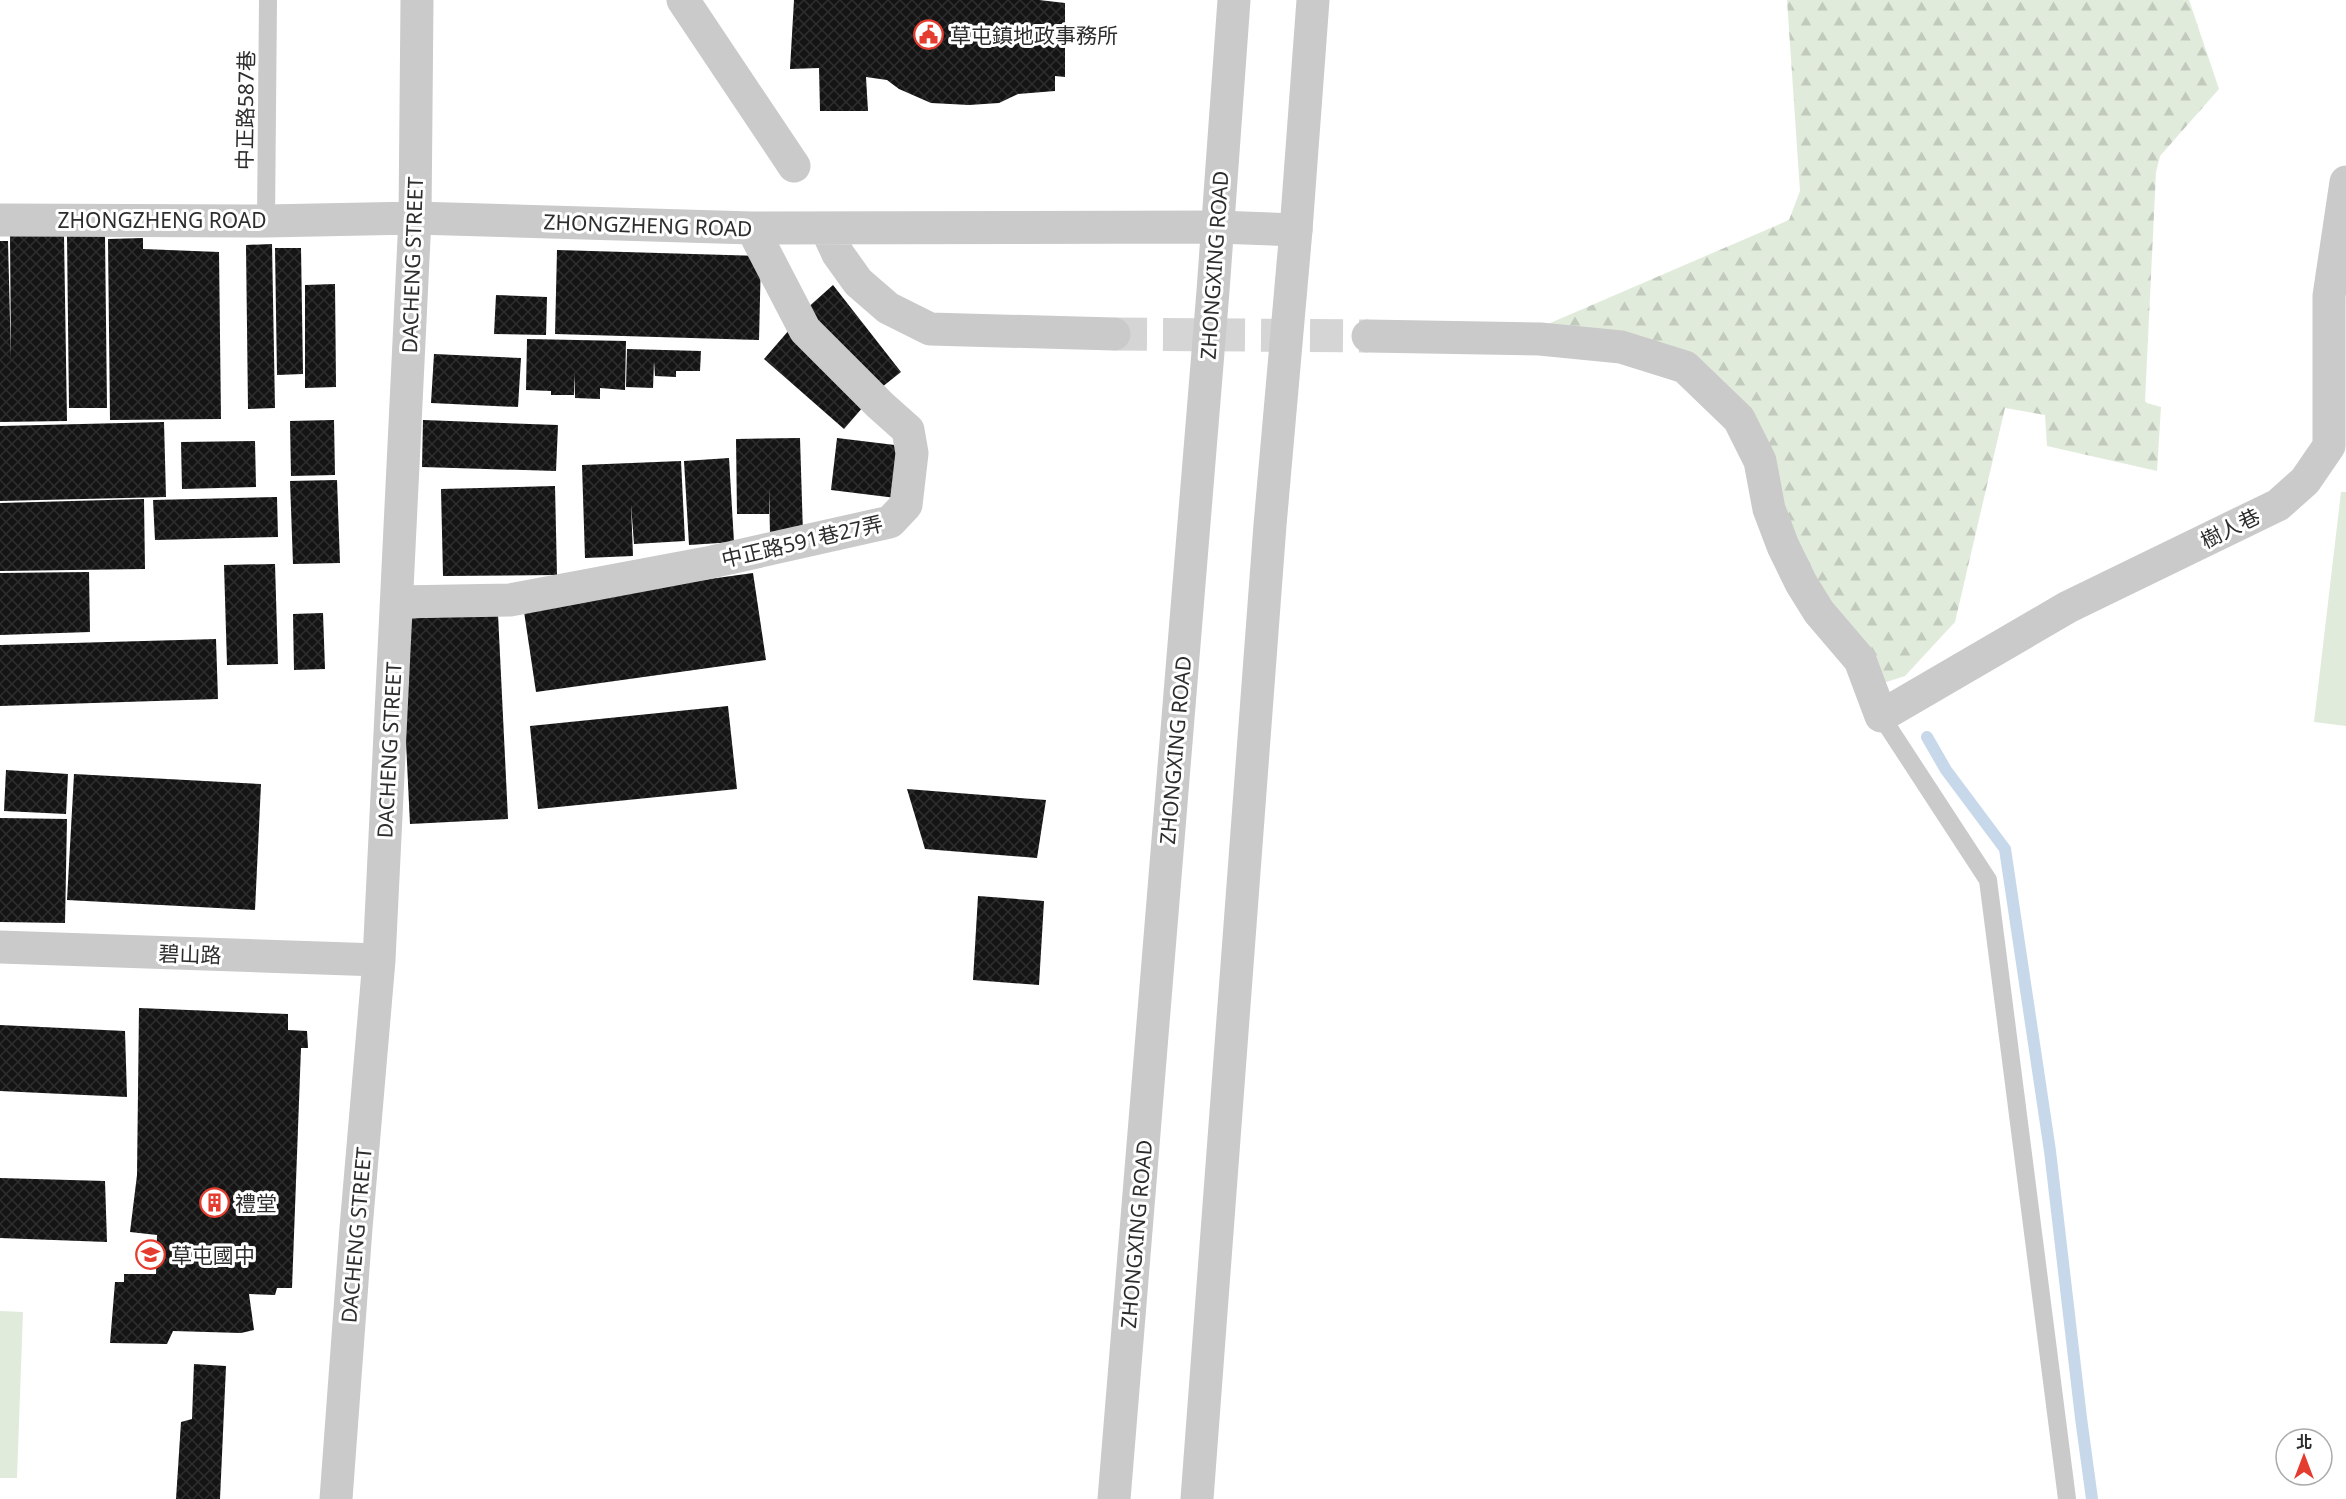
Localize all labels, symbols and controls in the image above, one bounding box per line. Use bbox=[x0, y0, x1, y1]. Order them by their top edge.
public building icon: 草屯鎮地政事務所 bbox=[913, 19, 945, 51]
place label: 草屯鎮地政事務所 bbox=[950, 21, 1118, 49]
street label: 中正路587巷 bbox=[230, 50, 260, 170]
street label: ZHONGXING ROAD bbox=[1193, 170, 1235, 360]
street label: DACHENG STREET bbox=[395, 176, 429, 354]
street label: ZHONGZHENG ROAD bbox=[58, 206, 266, 234]
street label: ZHONGZHENG ROAD bbox=[543, 207, 753, 243]
street label: 樹人巷 bbox=[2196, 502, 2264, 554]
street label: 中正路591巷27弄 bbox=[718, 509, 886, 573]
street label: ZHONGXING ROAD bbox=[1153, 655, 1197, 845]
street label: DACHENG STREET bbox=[370, 661, 408, 839]
street label: 碧山路 bbox=[158, 939, 222, 969]
street label: ZHONGXING ROAD bbox=[1114, 1139, 1158, 1329]
street label: DACHENG STREET bbox=[334, 1146, 378, 1324]
building icon: 禮堂 bbox=[198, 1187, 230, 1219]
place label: 禮堂 bbox=[235, 1189, 277, 1217]
school or university icon: 草屯國中 bbox=[134, 1239, 166, 1271]
place label: 草屯國中 bbox=[171, 1241, 255, 1269]
north arrow bbox=[2274, 1427, 2334, 1487]
text: 北 bbox=[2296, 1431, 2312, 1453]

